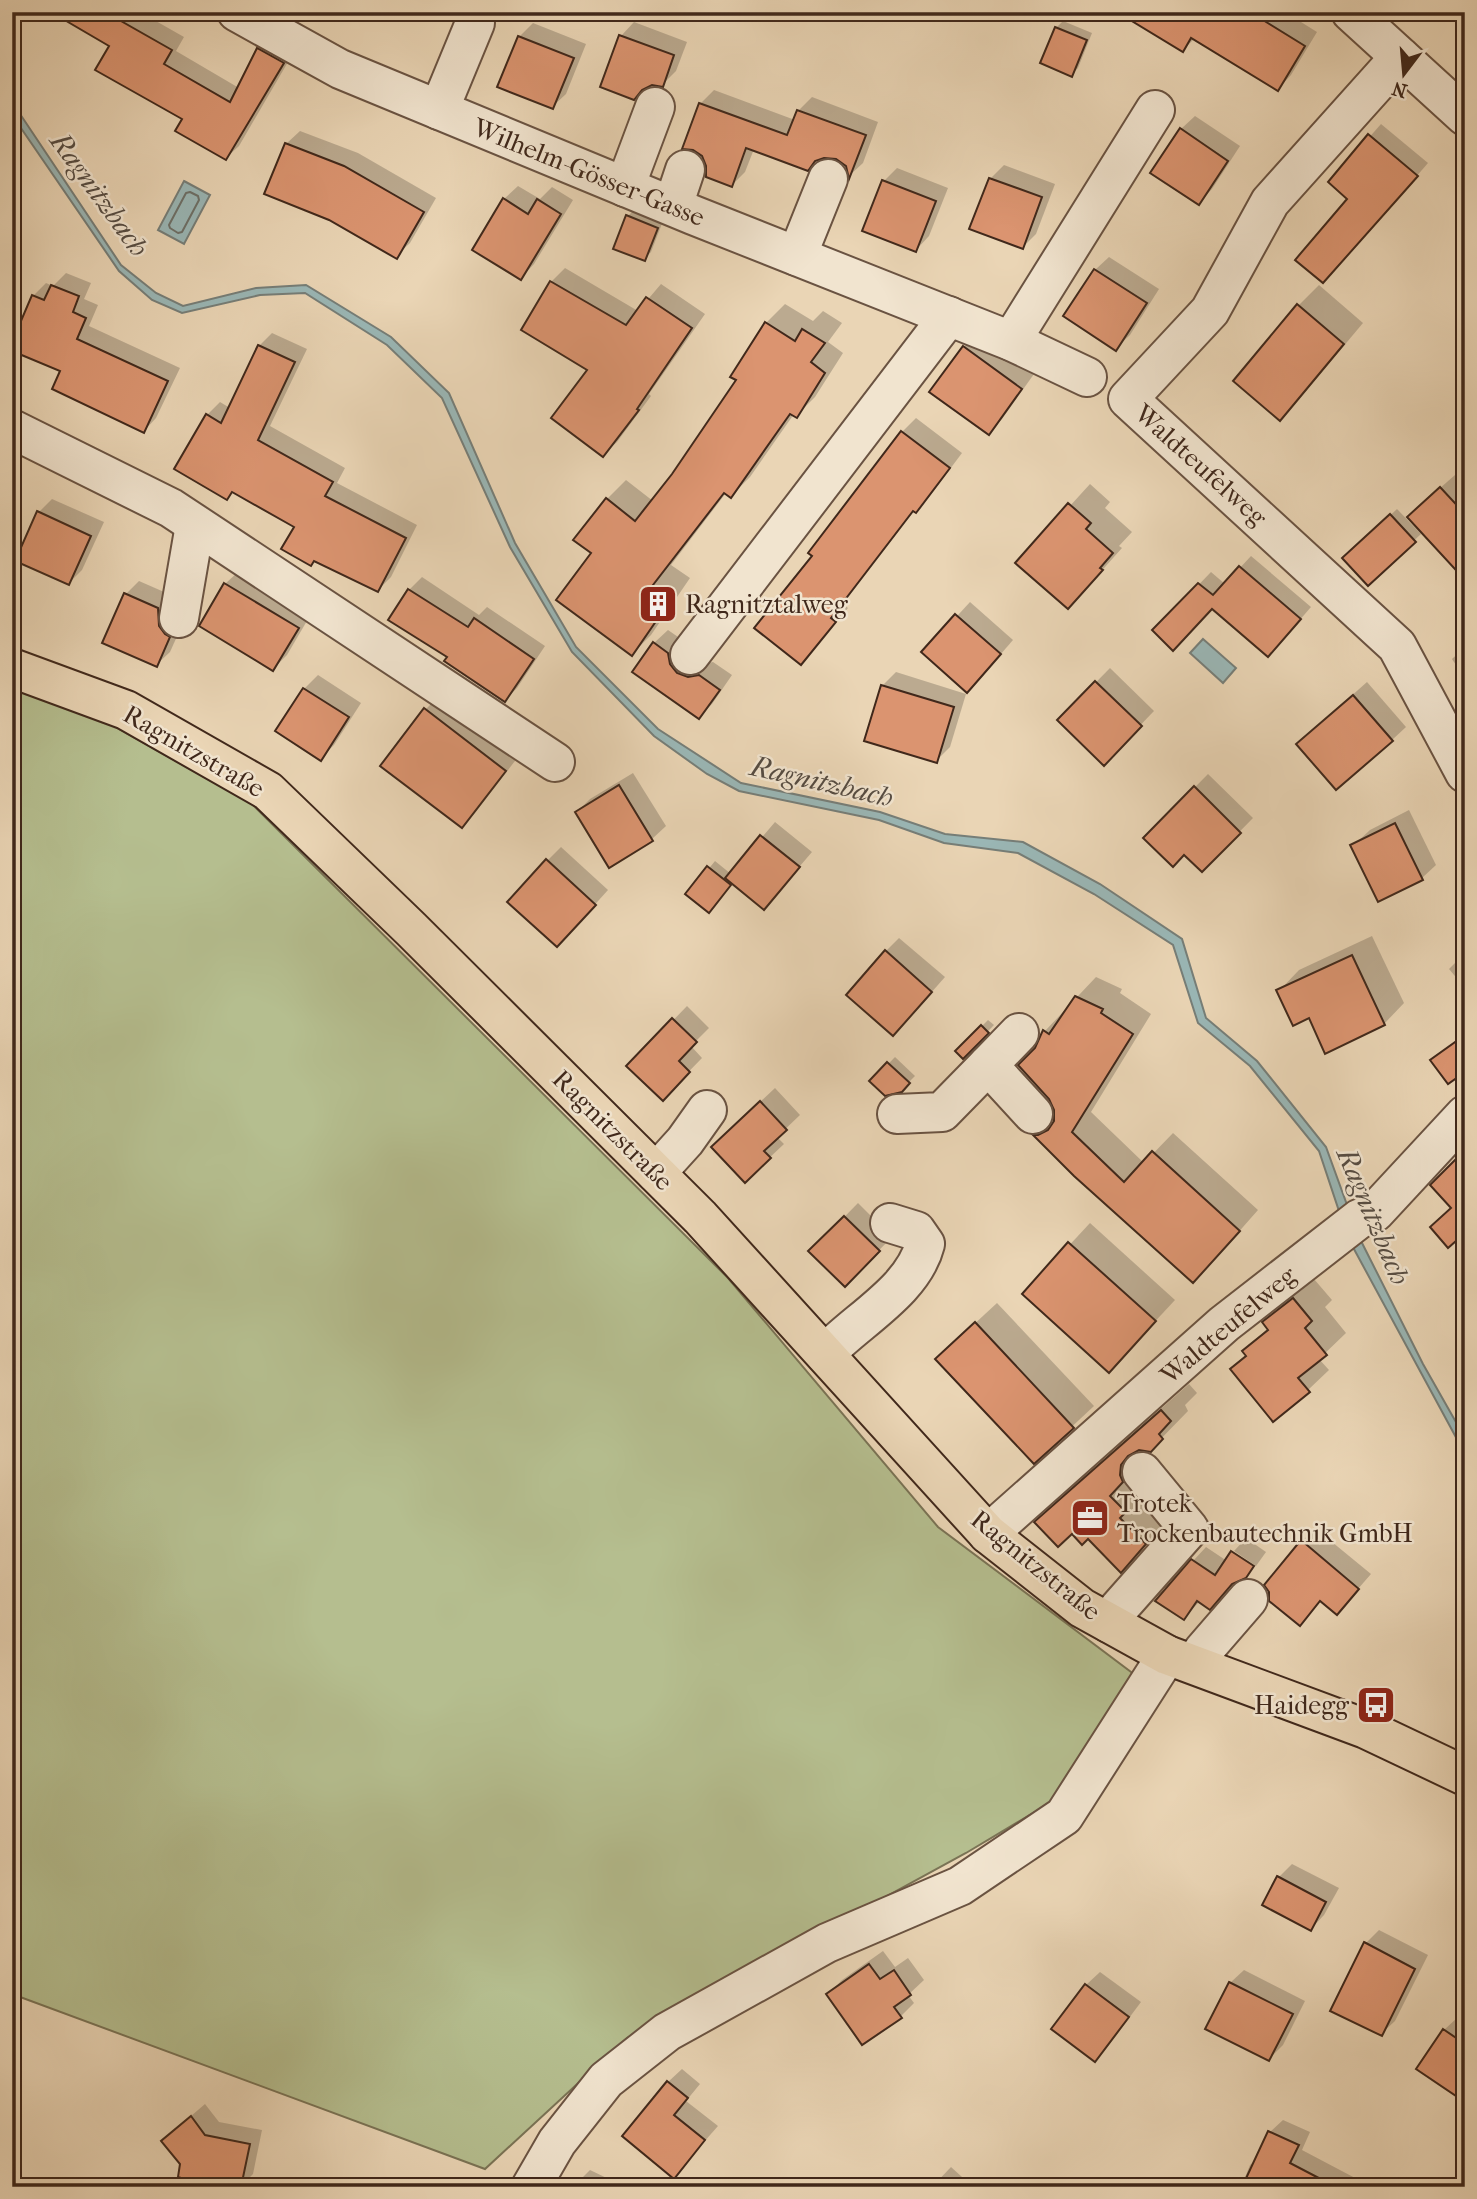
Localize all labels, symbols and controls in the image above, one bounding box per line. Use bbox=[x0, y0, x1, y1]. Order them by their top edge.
north arrow bbox=[1368, 38, 1438, 108]
text: N bbox=[1389, 77, 1410, 102]
street label: Wilhelm-Gösser-Gasse bbox=[468, 111, 709, 233]
water label: Ragnitzbach bbox=[42, 124, 156, 263]
street label: Waldteufelweg bbox=[1127, 397, 1274, 534]
building icon: Ragnitztalweg bbox=[637, 583, 679, 625]
place label: Ragnitztalweg bbox=[685, 589, 849, 620]
street label: Ragnitzstraße bbox=[118, 699, 270, 804]
water label: Ragnitzbach bbox=[745, 749, 896, 814]
street label: Ragnitzstraße bbox=[546, 1064, 679, 1197]
water label: Ragnitzbach bbox=[1329, 1141, 1417, 1290]
street label: Waldteufelweg bbox=[1154, 1259, 1303, 1392]
place label: Trotek Trockenbautechnik GmbH bbox=[1117, 1488, 1413, 1549]
office icon: Trotek Trockenbautechnik GmbH bbox=[1069, 1497, 1111, 1539]
street label: Ragnitzstraße bbox=[965, 1504, 1107, 1627]
bus stop icon: Haidegg bbox=[1355, 1684, 1397, 1726]
place label: Haidegg bbox=[1254, 1690, 1350, 1721]

